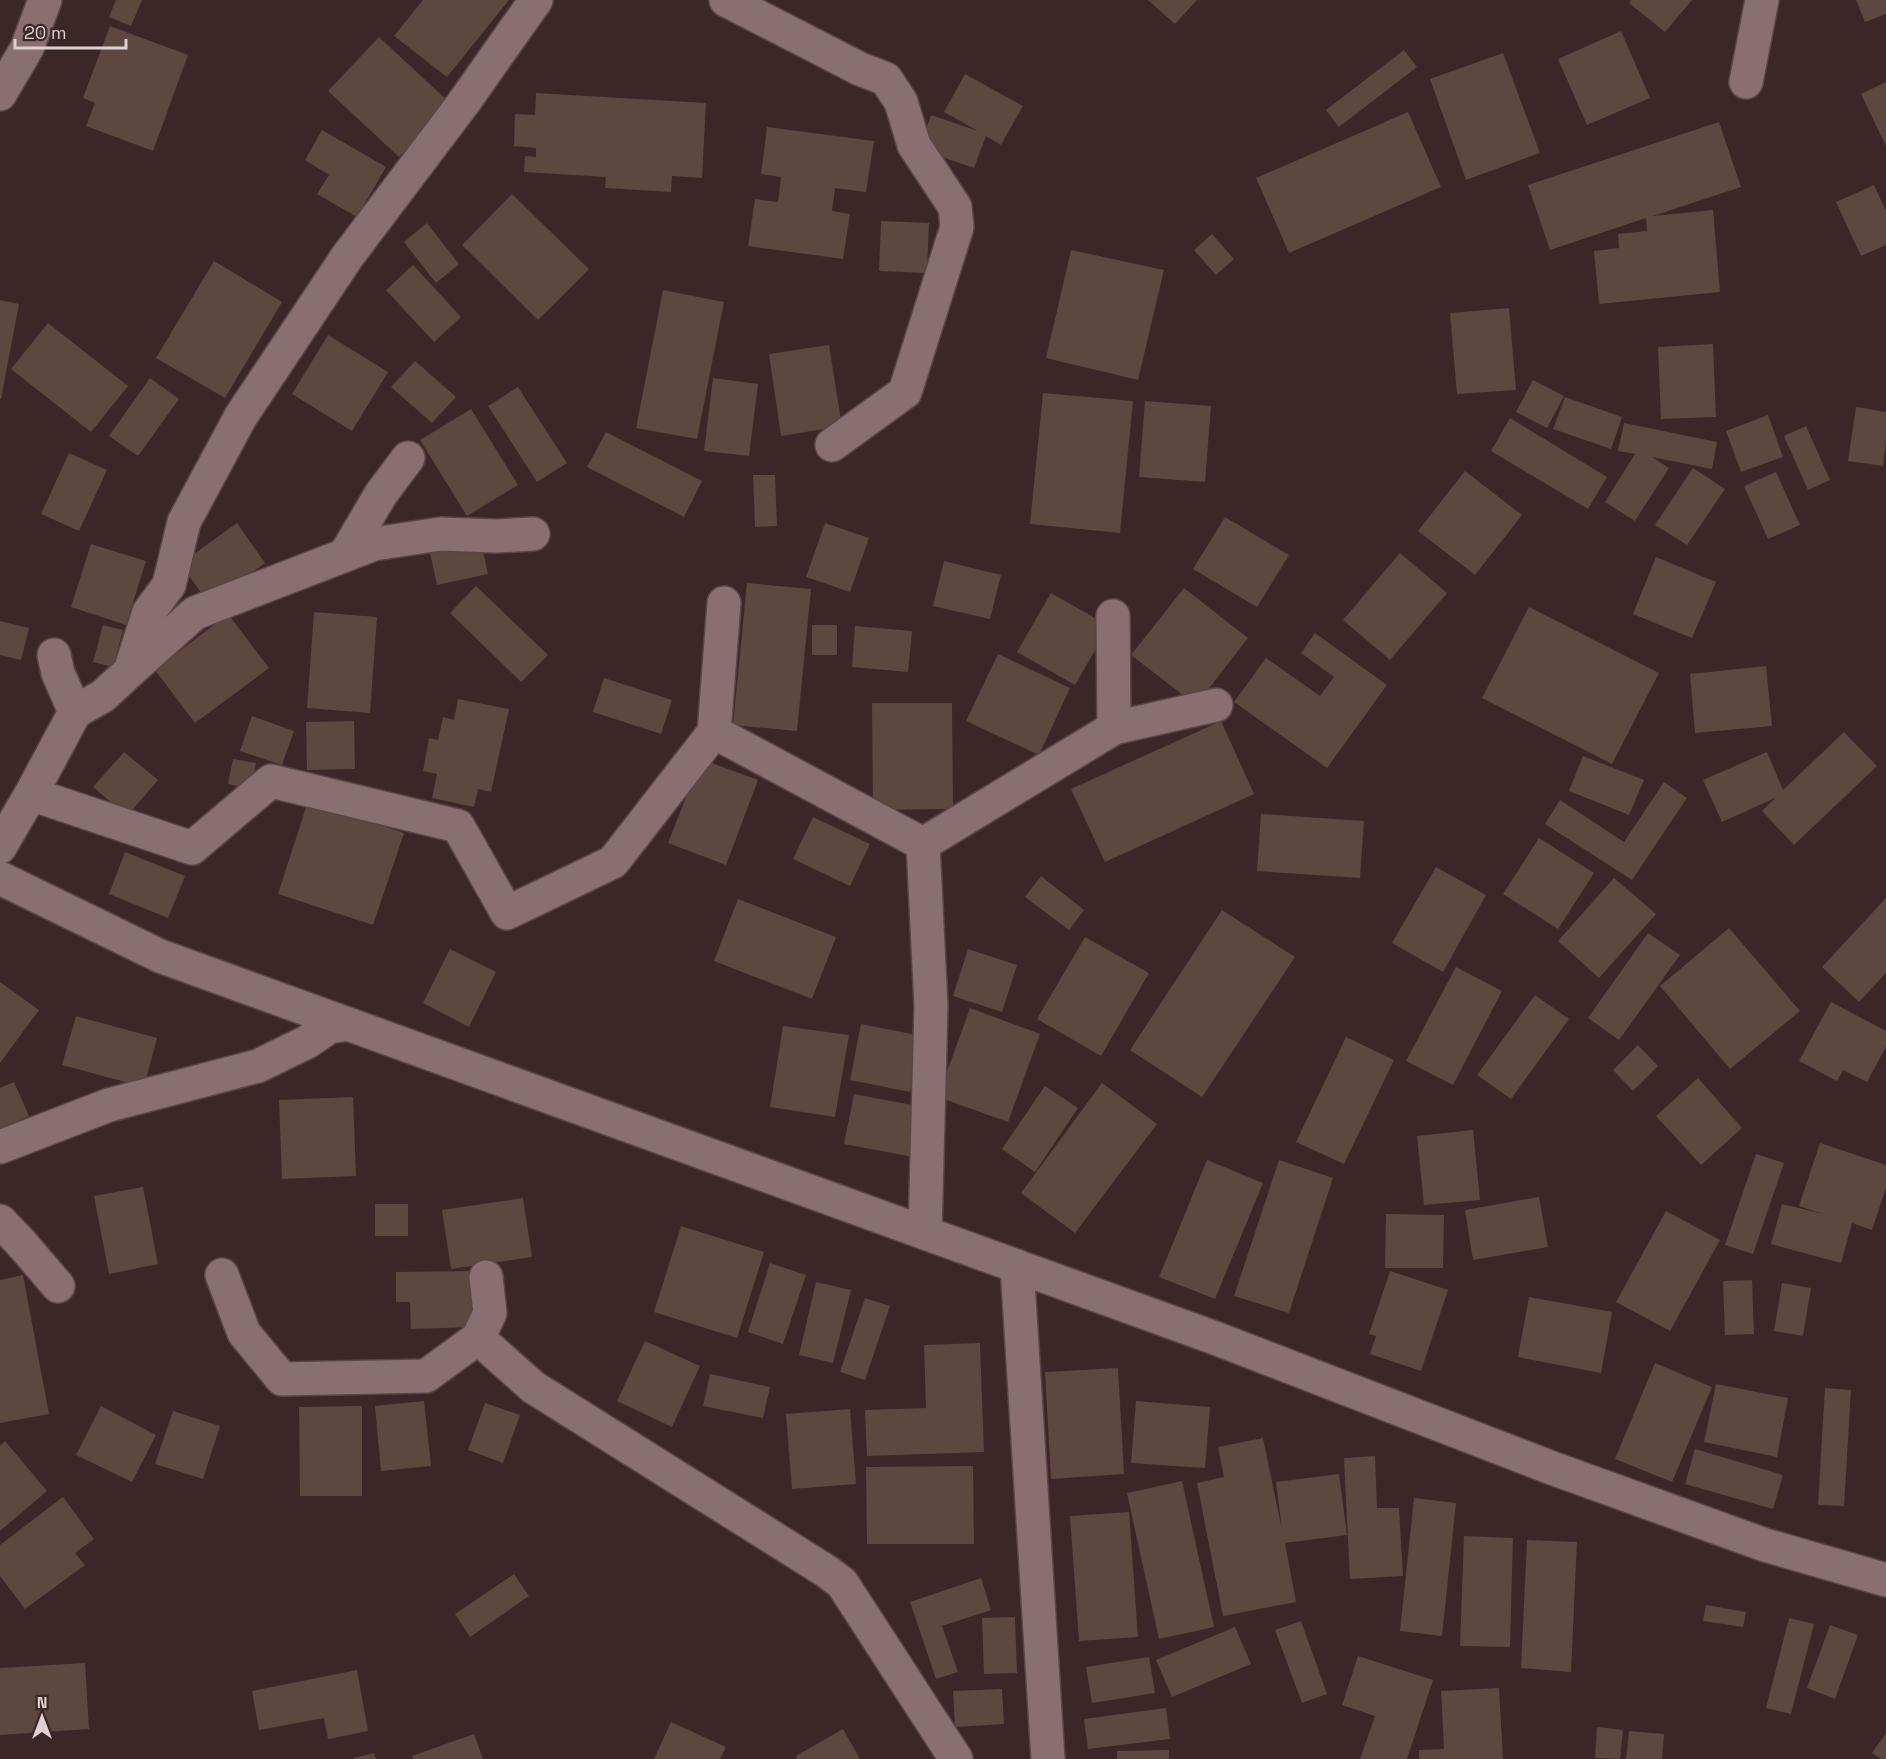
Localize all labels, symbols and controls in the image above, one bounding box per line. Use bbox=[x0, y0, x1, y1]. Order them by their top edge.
scale bar bbox=[15, 12, 126, 50]
text: 20 m bbox=[24, 21, 67, 44]
north arrow bbox=[12, 1687, 72, 1747]
text: N bbox=[37, 1692, 47, 1713]

